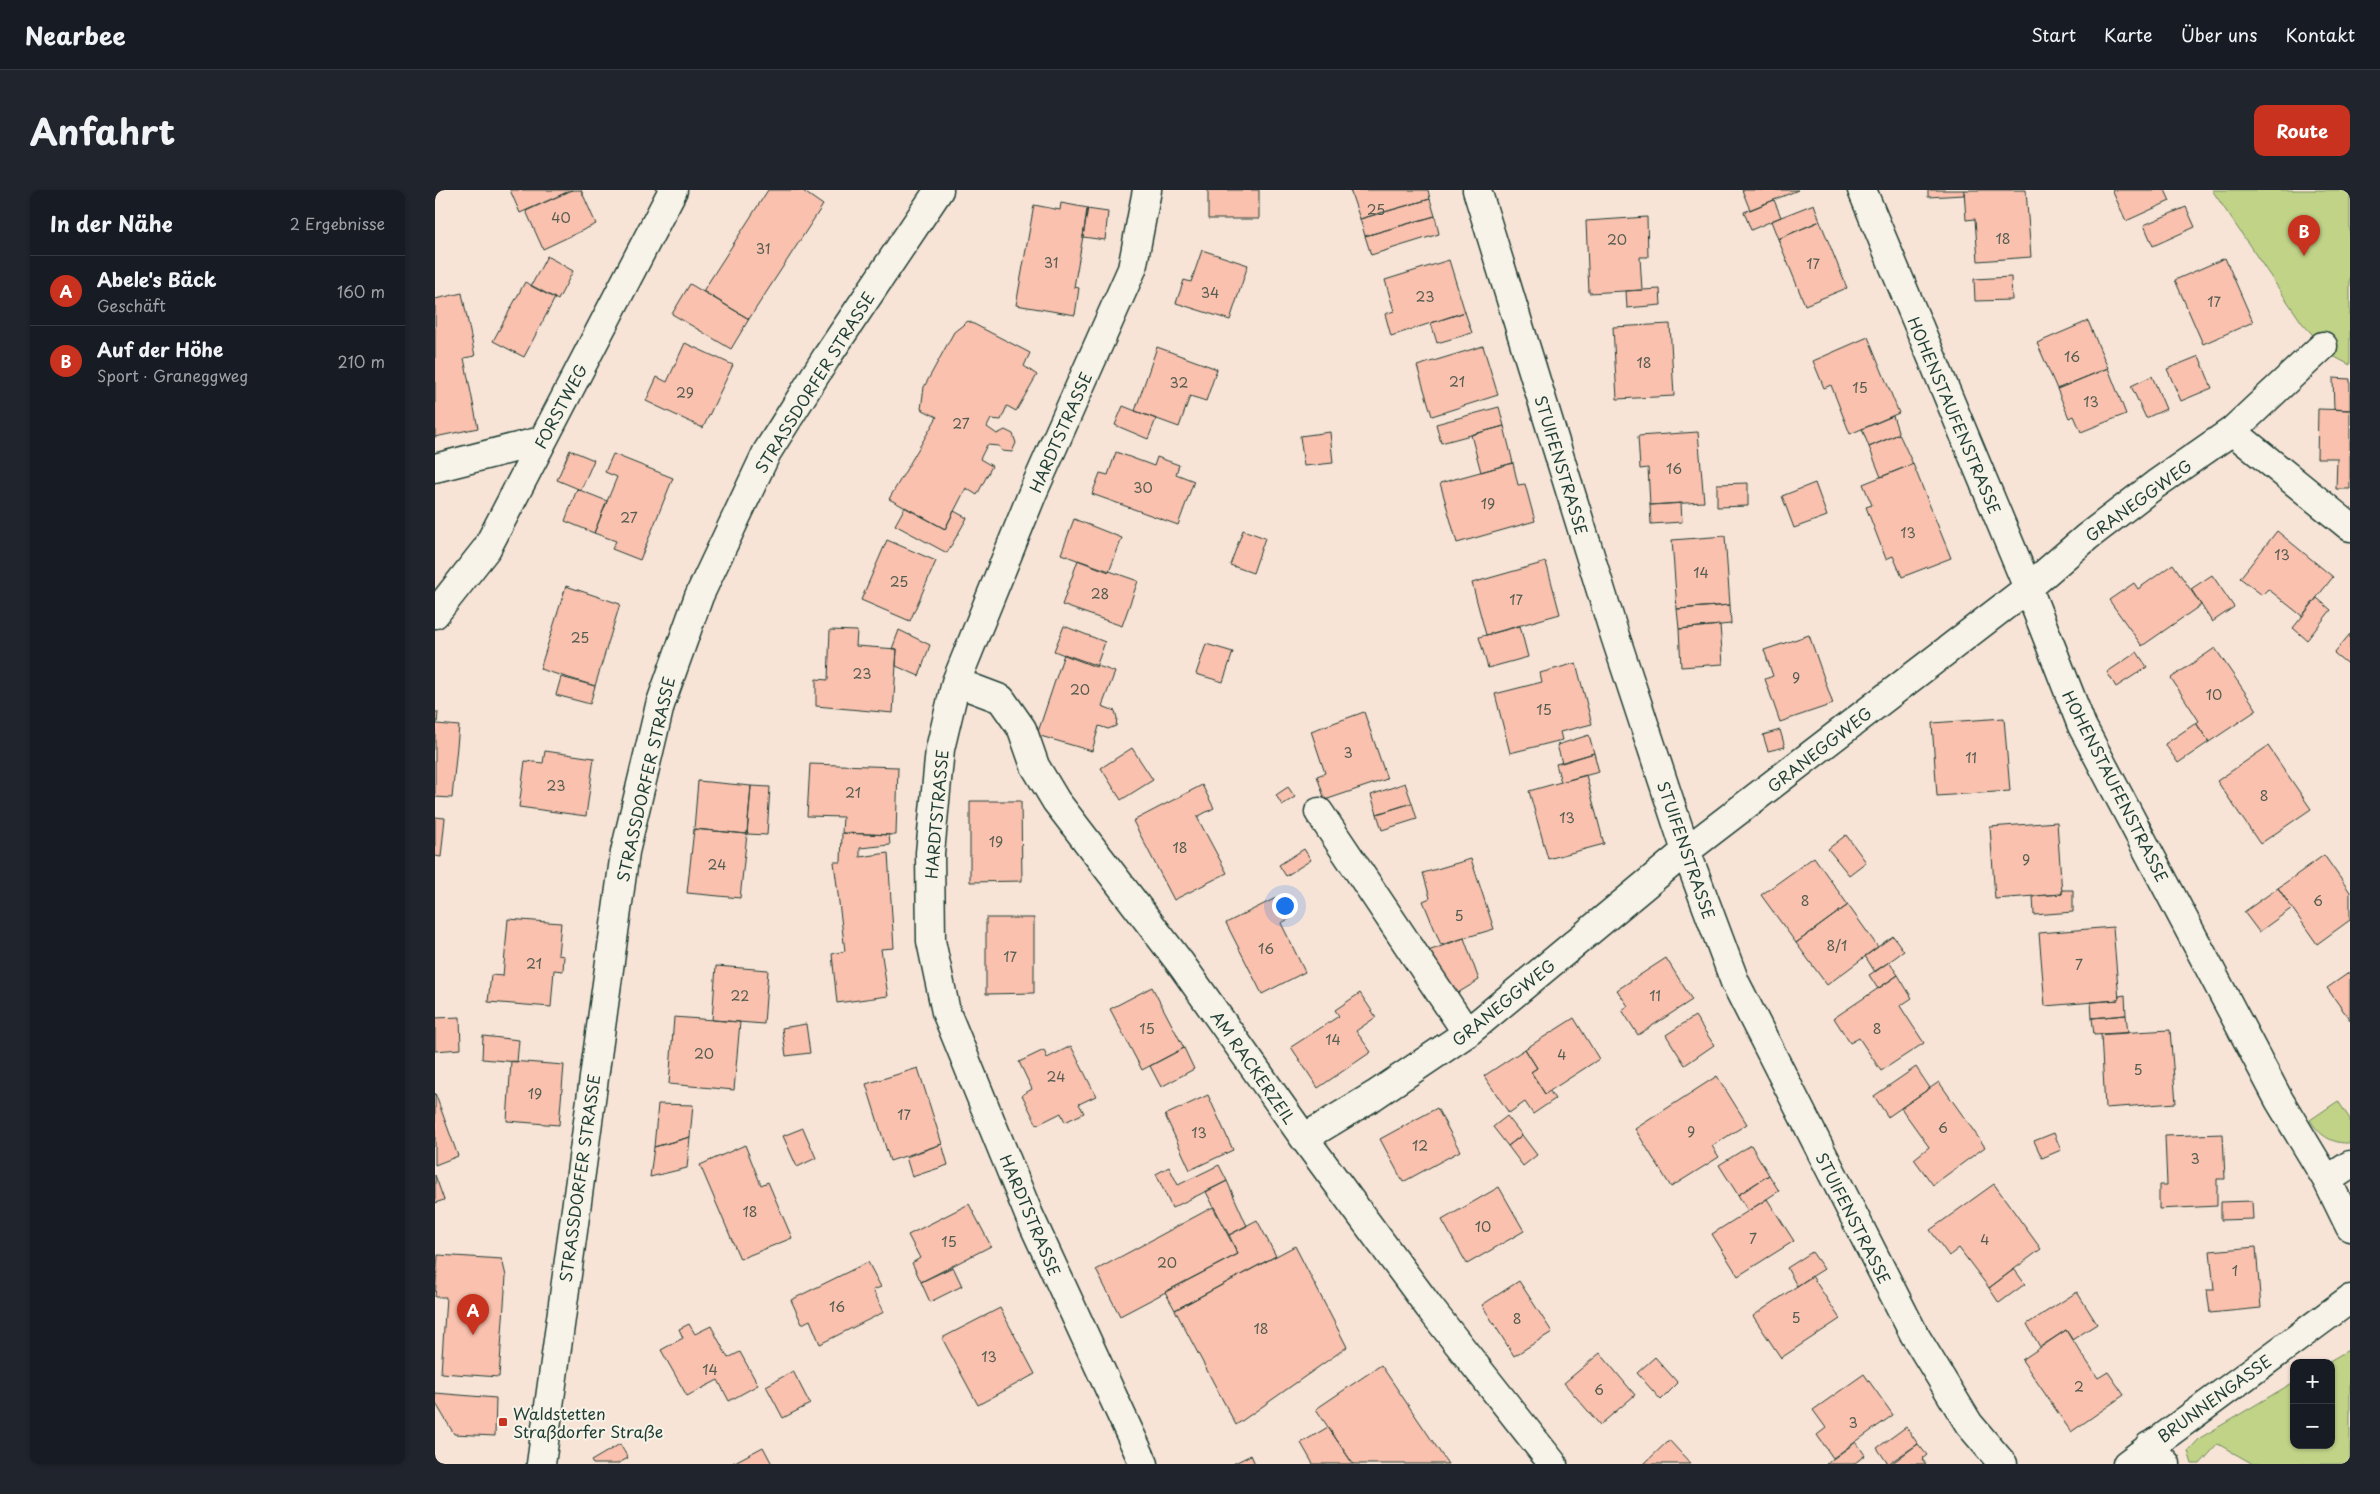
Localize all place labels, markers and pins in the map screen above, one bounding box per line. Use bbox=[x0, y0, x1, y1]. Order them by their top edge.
pin: B bbox=[2288, 215, 2320, 256]
pin: A bbox=[457, 1294, 489, 1335]
place label: Waldstetten Straßdorfer Straße bbox=[513, 1401, 663, 1443]
marker: Waldstetten Straßdorfer Straße bbox=[497, 1416, 509, 1428]

